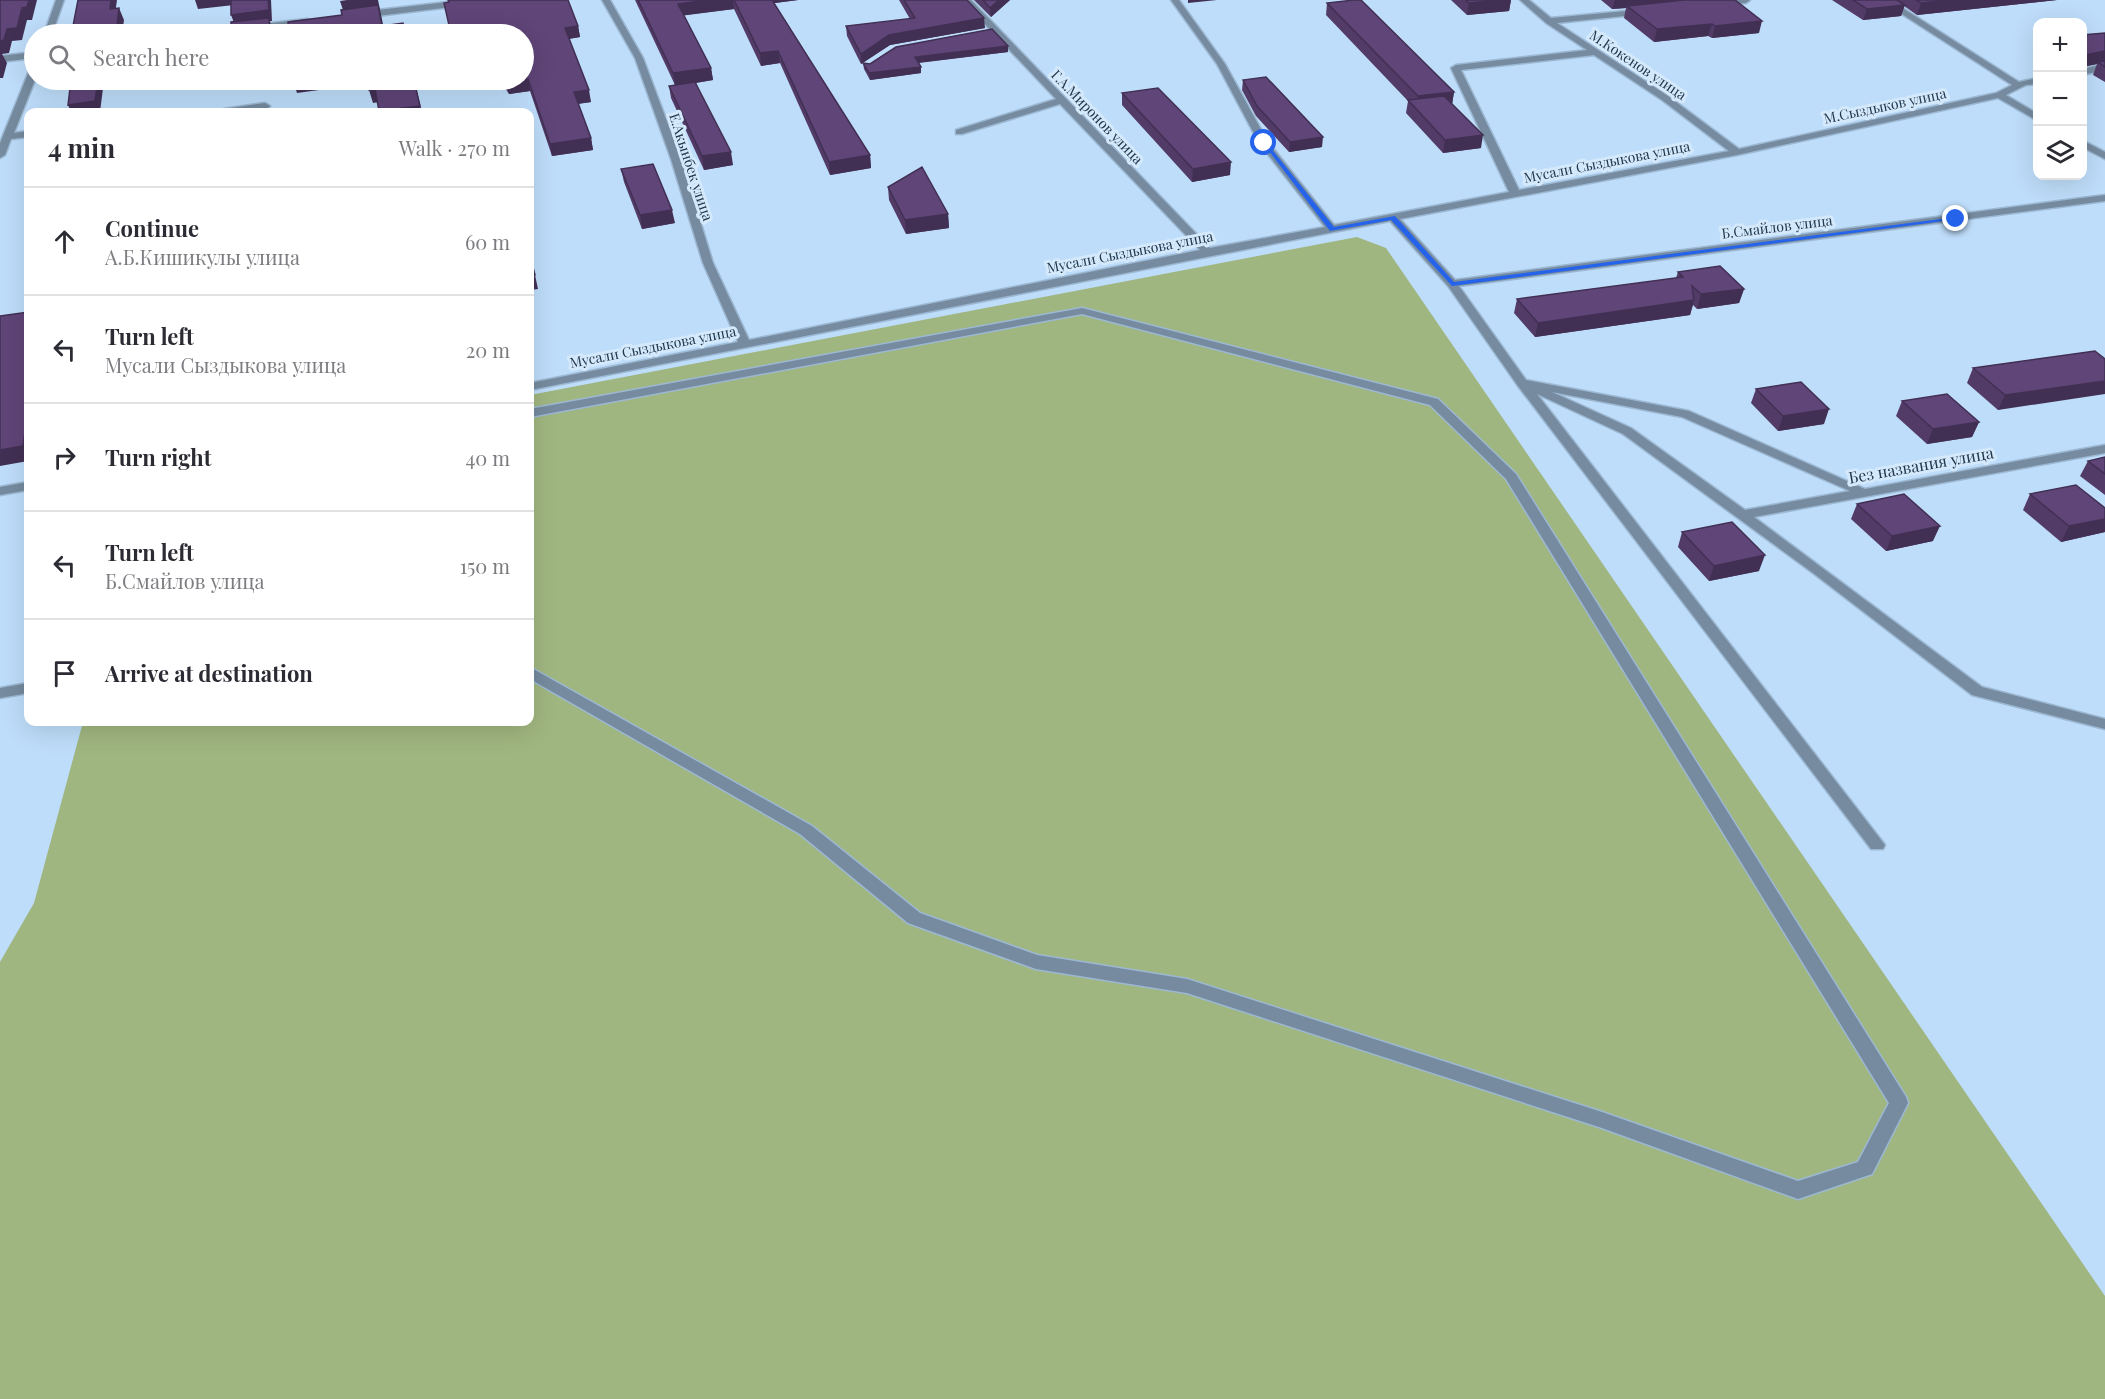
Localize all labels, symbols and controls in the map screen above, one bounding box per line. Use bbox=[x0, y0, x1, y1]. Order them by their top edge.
map controls bbox=[2033, 18, 2087, 180]
button: + bbox=[2033, 18, 2087, 72]
search box bbox=[24, 24, 534, 90]
street label: М.Кокенов улица bbox=[1586, 25, 1690, 104]
icon: search bbox=[45, 41, 78, 74]
text: Search here bbox=[93, 42, 209, 72]
street label: Г.А.Миронов улица bbox=[1047, 65, 1147, 168]
button: − bbox=[2033, 72, 2087, 126]
street label: М.Сыздыков улица bbox=[1822, 83, 1948, 128]
street label: Е.Акынбек улица bbox=[665, 111, 718, 223]
button: layers bbox=[2033, 126, 2087, 180]
route start bbox=[1250, 129, 1276, 155]
text: 4 min bbox=[48, 130, 115, 165]
text: Walk · 270 m bbox=[399, 134, 510, 161]
street label: Мусали Сыздыкова улица bbox=[1522, 136, 1692, 187]
route end bbox=[1942, 205, 1968, 231]
street label: Б.Смайлов улица bbox=[1720, 210, 1834, 243]
text: Continue bbox=[105, 213, 199, 243]
icon: ahead bbox=[48, 225, 81, 258]
street label: Мусали Сыздыкова улица bbox=[1045, 226, 1215, 277]
text: 60 m bbox=[465, 228, 510, 255]
text: А.Б.Кишикулы улица bbox=[105, 243, 300, 270]
text: Turn left bbox=[105, 321, 194, 351]
street label: Мусали Сыздыкова улица bbox=[568, 321, 738, 372]
icon: left bbox=[48, 333, 81, 366]
text: 20 m bbox=[466, 336, 510, 363]
text: Мусали Сыздыкова улица bbox=[105, 351, 346, 378]
icon: right bbox=[48, 441, 81, 474]
street label: Без названия улица bbox=[1847, 441, 1995, 488]
text: Turn right bbox=[105, 442, 211, 472]
text: 40 m bbox=[465, 444, 510, 471]
text: Turn left bbox=[105, 537, 194, 567]
icon: left bbox=[48, 549, 81, 582]
text: 150 m bbox=[460, 552, 510, 579]
text: Б.Смайлов улица bbox=[105, 567, 265, 594]
icon: arrive bbox=[48, 657, 81, 690]
text: Arrive at destination bbox=[105, 658, 313, 688]

